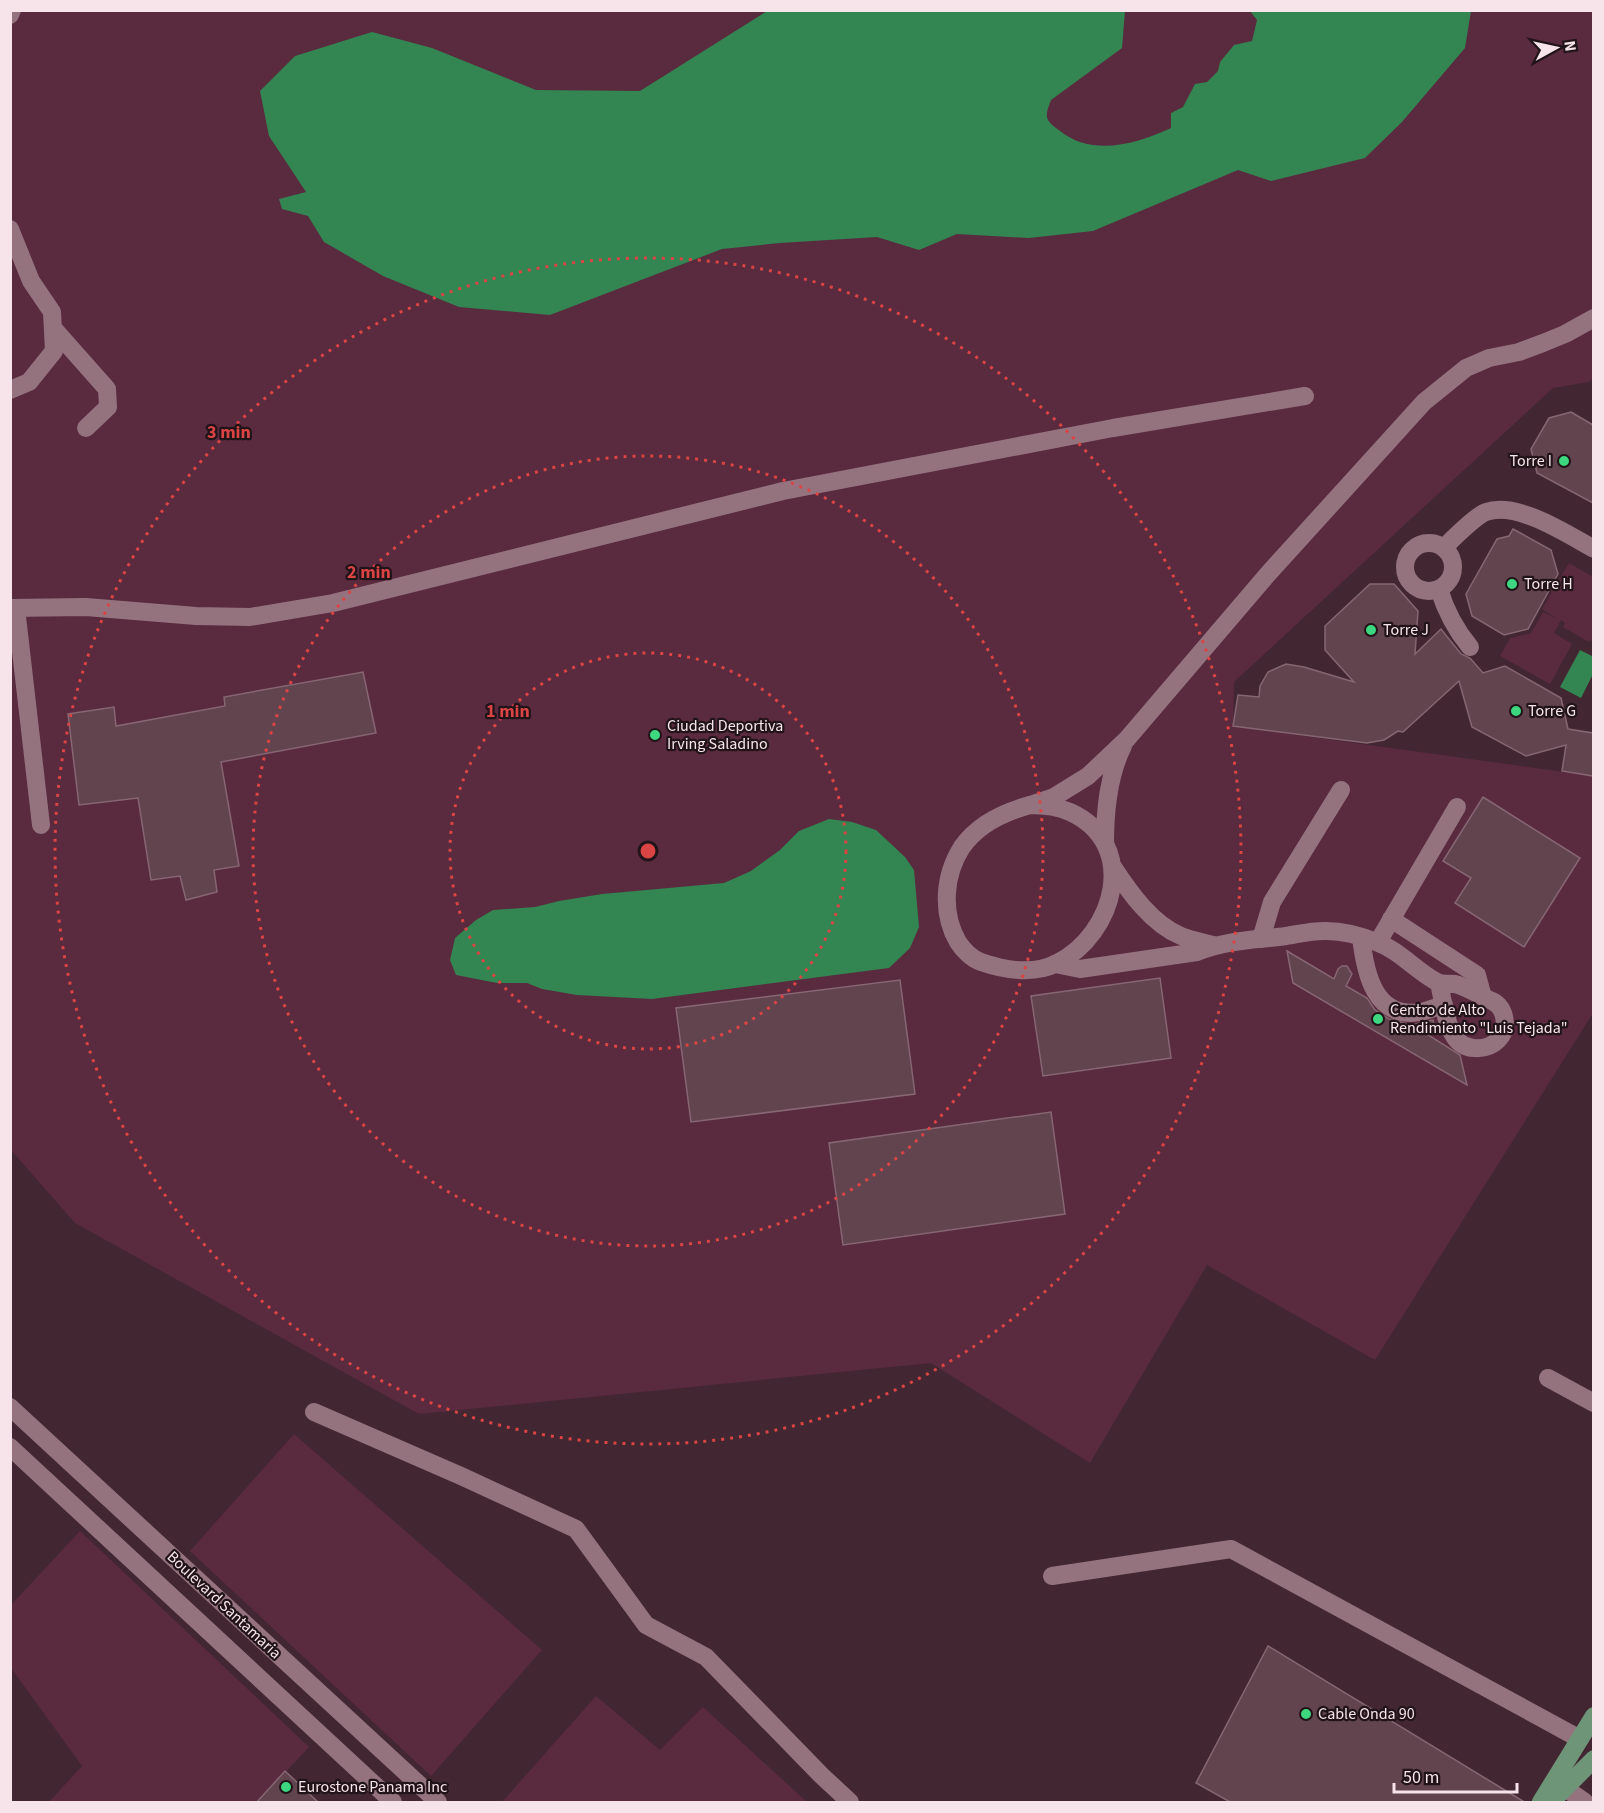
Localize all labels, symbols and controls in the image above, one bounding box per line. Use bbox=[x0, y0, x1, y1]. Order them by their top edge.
north arrow bbox=[1526, 18, 1586, 78]
text: N bbox=[1558, 39, 1581, 53]
text: 3 min bbox=[207, 420, 251, 445]
place label: Torre I bbox=[1510, 450, 1552, 472]
marker: Torre I bbox=[1557, 454, 1571, 468]
text: 2 min bbox=[347, 560, 391, 585]
place label: Torre H bbox=[1524, 573, 1573, 595]
marker: Torre H bbox=[1505, 577, 1519, 591]
place label: Torre J bbox=[1383, 619, 1429, 641]
marker: Torre J bbox=[1364, 623, 1378, 637]
text: 1 min bbox=[486, 699, 530, 724]
place label: Torre G bbox=[1528, 700, 1576, 722]
marker: Torre G bbox=[1509, 704, 1523, 718]
place label: Ciudad Deportiva Irving Saladino bbox=[667, 715, 783, 755]
marker: Ciudad Deportiva Irving Saladino bbox=[648, 728, 662, 742]
centre of rings bbox=[638, 841, 658, 861]
place label: Centro de Alto Rendimiento "Luis Tejada" bbox=[1390, 999, 1568, 1039]
marker: Centro de Alto Rendimiento "Luis Tejada" bbox=[1371, 1012, 1385, 1026]
street label: Boulevard Santamaria bbox=[162, 1546, 286, 1664]
place label: Cable Onda 90 bbox=[1318, 1703, 1415, 1725]
marker: Cable Onda 90 bbox=[1299, 1707, 1313, 1721]
scale bar bbox=[1394, 1756, 1517, 1794]
text: 50 m bbox=[1403, 1765, 1439, 1790]
place label: Eurostone Panama Inc bbox=[298, 1776, 447, 1798]
marker: Eurostone Panama Inc bbox=[279, 1780, 293, 1794]

